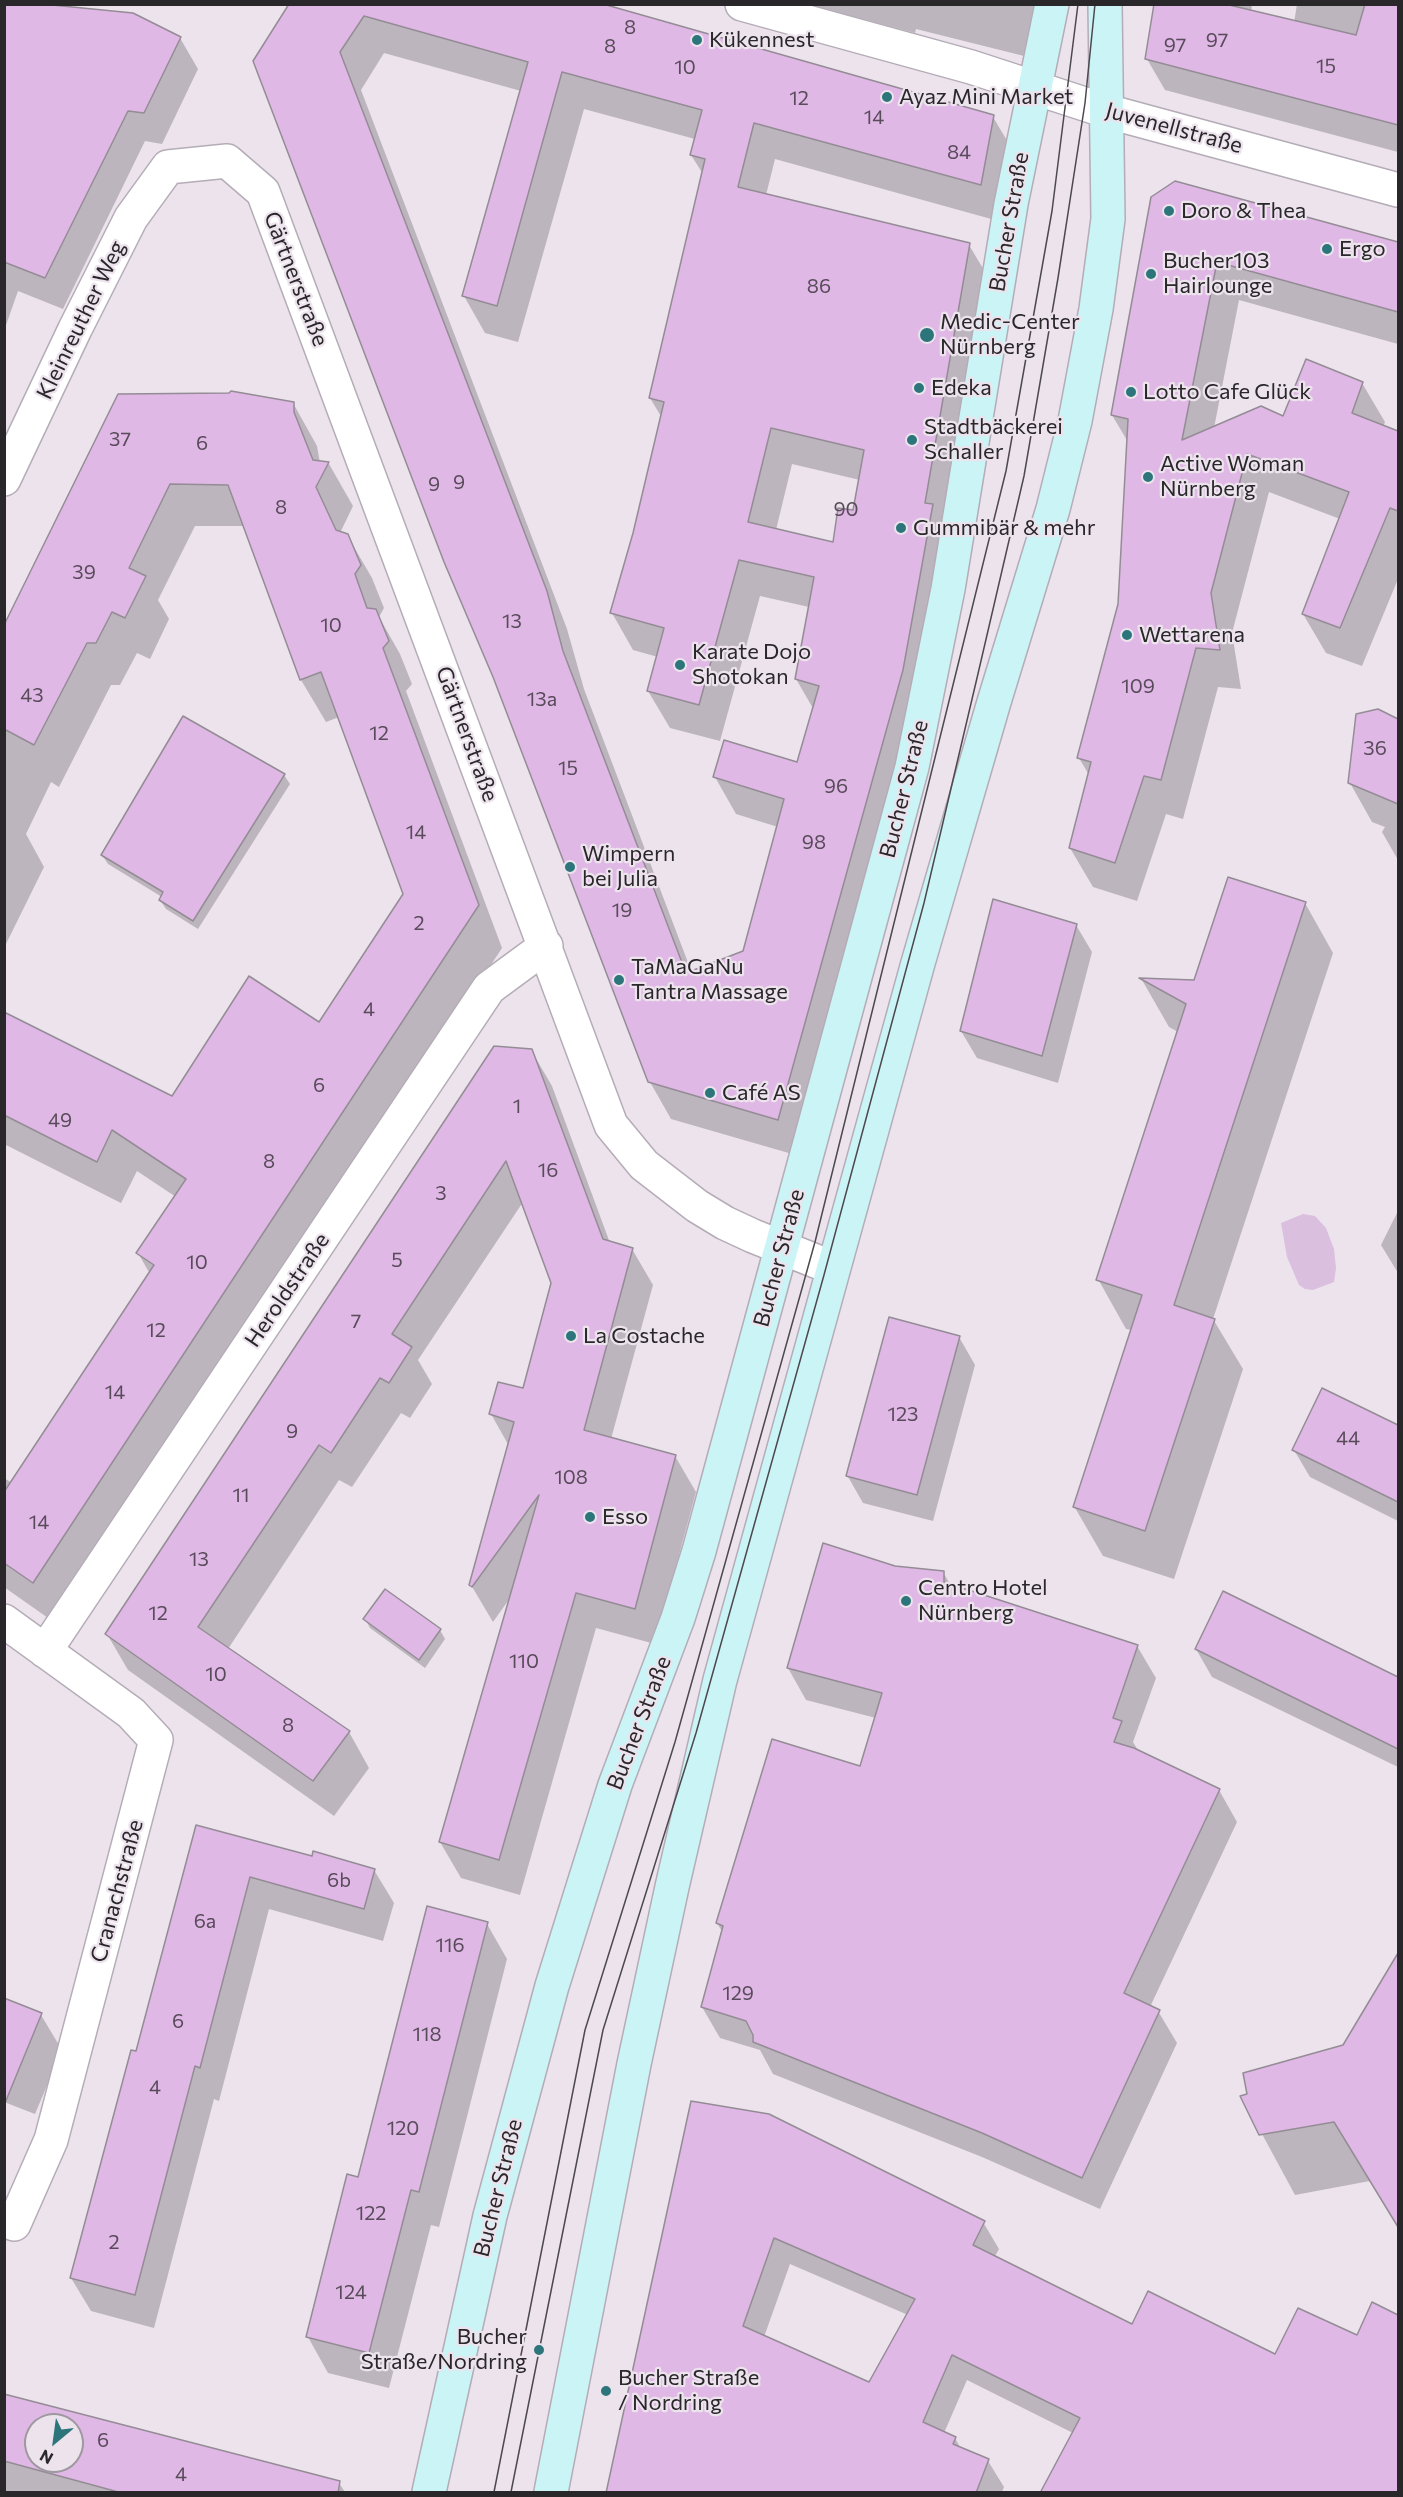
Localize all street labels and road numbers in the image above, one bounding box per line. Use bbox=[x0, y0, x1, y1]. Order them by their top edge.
street label: Juvenellstraße bbox=[1103, 97, 1245, 159]
street label: Bucher Straße bbox=[984, 150, 1034, 294]
street label: Gärtnerstraße bbox=[258, 208, 334, 350]
street label: Kleinreuther Weg bbox=[31, 236, 131, 404]
street label: Gärtnerstraße bbox=[430, 663, 504, 805]
street label: Bucher Straße bbox=[874, 717, 934, 861]
street label: Bucher Straße bbox=[748, 1186, 810, 1330]
street label: Heroldstraße bbox=[239, 1228, 335, 1352]
street label: Bucher Straße bbox=[601, 1652, 677, 1794]
street label: Cranachstraße bbox=[85, 1817, 149, 1965]
street label: Bucher Straße bbox=[468, 2116, 528, 2260]

